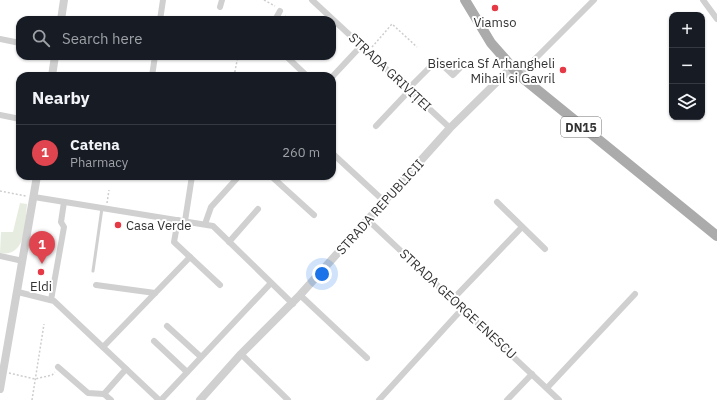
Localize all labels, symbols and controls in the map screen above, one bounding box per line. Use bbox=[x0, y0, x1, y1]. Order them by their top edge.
marker: Viamso bbox=[490, 3, 500, 13]
map controls bbox=[669, 12, 705, 120]
button: + bbox=[669, 12, 705, 48]
place label: Viamso bbox=[473, 14, 517, 31]
search box bbox=[16, 16, 336, 60]
icon: search bbox=[30, 27, 52, 49]
text: Search here bbox=[62, 29, 142, 48]
street label: STRADA GRIVIȚEI bbox=[345, 29, 435, 115]
button: − bbox=[669, 48, 705, 84]
place label: Biserica Sf Arhangheli Mihail si Gavril bbox=[427, 55, 555, 87]
marker: Biserica Sf Arhangheli Mihail si Gavril bbox=[558, 65, 568, 75]
button: layers bbox=[669, 84, 705, 120]
text: Nearby bbox=[32, 87, 90, 109]
road number: DN15 bbox=[561, 117, 601, 137]
text: Catena bbox=[70, 135, 120, 154]
text: 1 bbox=[41, 144, 49, 161]
text: 260 m bbox=[282, 144, 320, 161]
text: Pharmacy bbox=[70, 154, 128, 171]
street label: STRADA REPUBLICII bbox=[333, 156, 427, 258]
place label: Casa Verde bbox=[126, 217, 191, 234]
marker: Casa Verde bbox=[113, 220, 123, 230]
pin: 1 bbox=[29, 231, 55, 264]
street label: STRADA GEORGE ENESCU bbox=[396, 245, 520, 363]
your location bbox=[312, 264, 332, 284]
marker: Eldi bbox=[36, 267, 46, 277]
place label: Eldi bbox=[30, 278, 52, 295]

